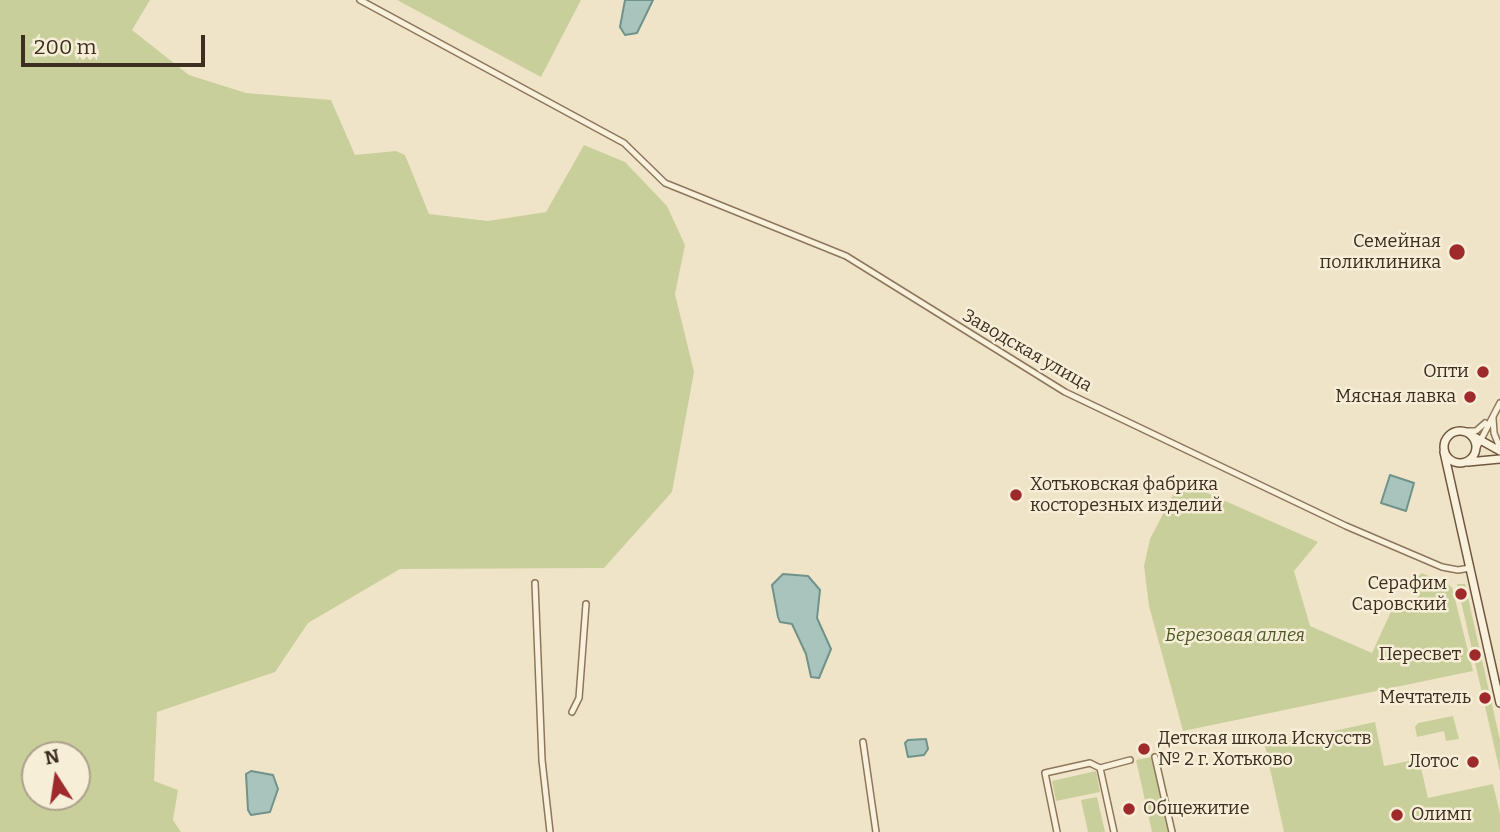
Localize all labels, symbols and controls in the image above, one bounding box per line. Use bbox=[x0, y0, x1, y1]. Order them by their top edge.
scale bar bbox=[24, 21, 208, 65]
text: 200 m bbox=[34, 34, 97, 60]
place label: Семейная поликлиника bbox=[1320, 231, 1441, 274]
marker: Семейная поликлиника bbox=[1447, 242, 1467, 262]
street label: Заводская улица bbox=[958, 305, 1096, 397]
place label: Опти bbox=[1423, 361, 1469, 383]
marker: Опти bbox=[1475, 364, 1491, 380]
place label: Мясная лавка bbox=[1335, 386, 1456, 408]
marker: Мясная лавка bbox=[1462, 389, 1478, 405]
place label: Хотьковская фабрика косторезных изделий bbox=[1030, 474, 1222, 516]
marker: Хотьковская фабрика косторезных изделий bbox=[1008, 487, 1024, 503]
place label: Серафим Саровский bbox=[1352, 573, 1447, 616]
marker: Серафим Саровский bbox=[1453, 586, 1469, 602]
park label: Березовая аллея bbox=[1165, 625, 1305, 647]
place label: Пересвет bbox=[1379, 644, 1461, 666]
marker: Пересвет bbox=[1467, 647, 1483, 663]
place label: Мечтатель bbox=[1379, 687, 1471, 709]
marker: Мечтатель bbox=[1477, 690, 1493, 706]
place label: Детская школа Искусств № 2 г. Хотьково bbox=[1158, 728, 1371, 770]
north arrow bbox=[21, 741, 91, 811]
marker: Детская школа Искусств № 2 г. Хотьково bbox=[1136, 741, 1152, 757]
text: N bbox=[42, 744, 62, 770]
place label: Лотос bbox=[1408, 751, 1459, 773]
marker: Лотос bbox=[1465, 754, 1481, 770]
place label: Общежитие bbox=[1143, 798, 1250, 820]
marker: Общежитие bbox=[1121, 801, 1137, 817]
place label: Олимп bbox=[1411, 804, 1472, 826]
marker: Олимп bbox=[1389, 807, 1405, 823]

